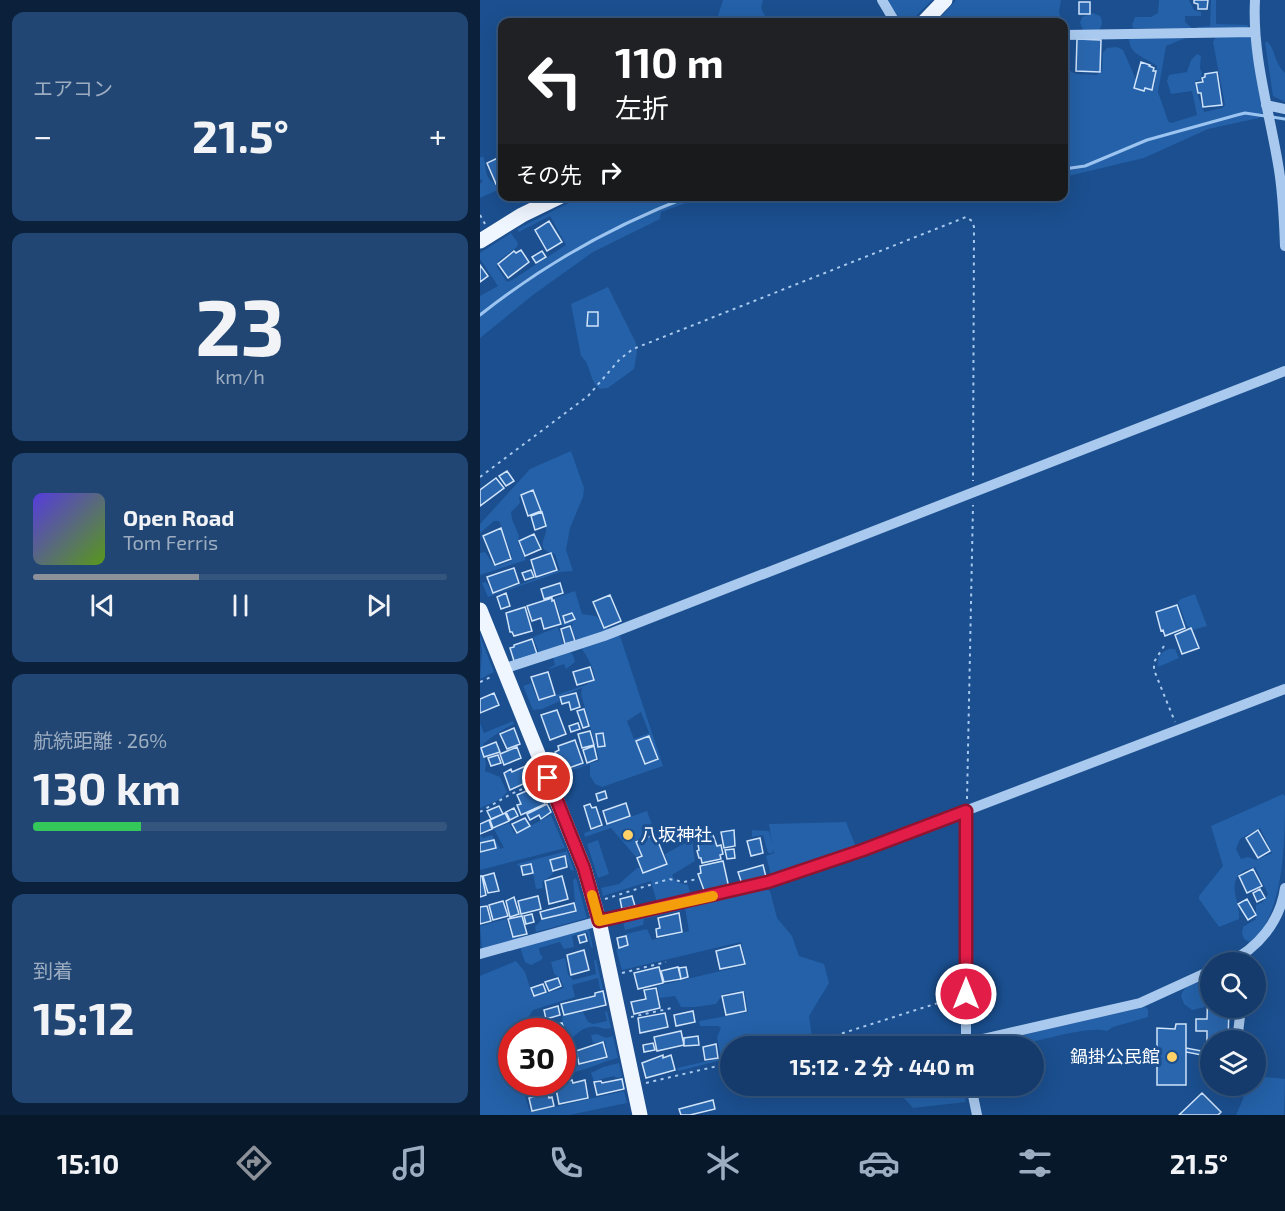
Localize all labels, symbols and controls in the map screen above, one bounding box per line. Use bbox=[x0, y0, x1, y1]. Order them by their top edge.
text: 110 m bbox=[615, 36, 724, 86]
icon: left bbox=[516, 42, 594, 120]
text: エアコン bbox=[33, 76, 113, 100]
text: 左折 bbox=[615, 91, 669, 123]
text: 21.5° bbox=[192, 108, 289, 162]
text: − bbox=[33, 115, 52, 155]
text: + bbox=[429, 115, 447, 155]
icon: right bbox=[594, 156, 627, 189]
text: その先 bbox=[516, 161, 582, 187]
text: 23 bbox=[195, 278, 285, 372]
text: km/h bbox=[215, 364, 265, 388]
text: Open Road bbox=[123, 504, 235, 530]
text: Tom Ferris bbox=[123, 530, 218, 554]
icon: previous bbox=[86, 589, 119, 622]
icon: pause bbox=[224, 589, 257, 622]
icon: next bbox=[362, 589, 395, 622]
text: 航続距離 · 26% bbox=[33, 728, 167, 752]
pin bbox=[522, 752, 573, 803]
text: 130 km bbox=[33, 760, 181, 814]
icon: arrive bbox=[531, 761, 564, 794]
place label: 八坂神社 bbox=[640, 823, 712, 845]
marker: 八坂神社 bbox=[621, 828, 635, 842]
map controls bbox=[1200, 952, 1266, 1096]
button: search bbox=[1200, 952, 1266, 1018]
text: 到着 bbox=[33, 958, 73, 982]
position arrow bbox=[934, 962, 998, 1026]
text: 15:12 bbox=[33, 990, 134, 1044]
speed limit sign: 30 bbox=[498, 1018, 576, 1096]
button: layers bbox=[1200, 1030, 1266, 1096]
place label: 鍋掛公民館 bbox=[1070, 1045, 1160, 1067]
marker: 鍋掛公民館 bbox=[1165, 1050, 1179, 1064]
text: 15:12 · 2 分 · 440 m bbox=[789, 1053, 975, 1079]
icon: directions bbox=[233, 1142, 275, 1184]
icon: music bbox=[389, 1142, 431, 1184]
icon: phone bbox=[545, 1142, 587, 1184]
icon: climate bbox=[702, 1142, 744, 1184]
icon: car bbox=[858, 1142, 900, 1184]
icon: filters bbox=[1014, 1142, 1056, 1184]
text: 15:10 bbox=[57, 1147, 119, 1179]
text: 21.5° bbox=[1170, 1147, 1228, 1179]

